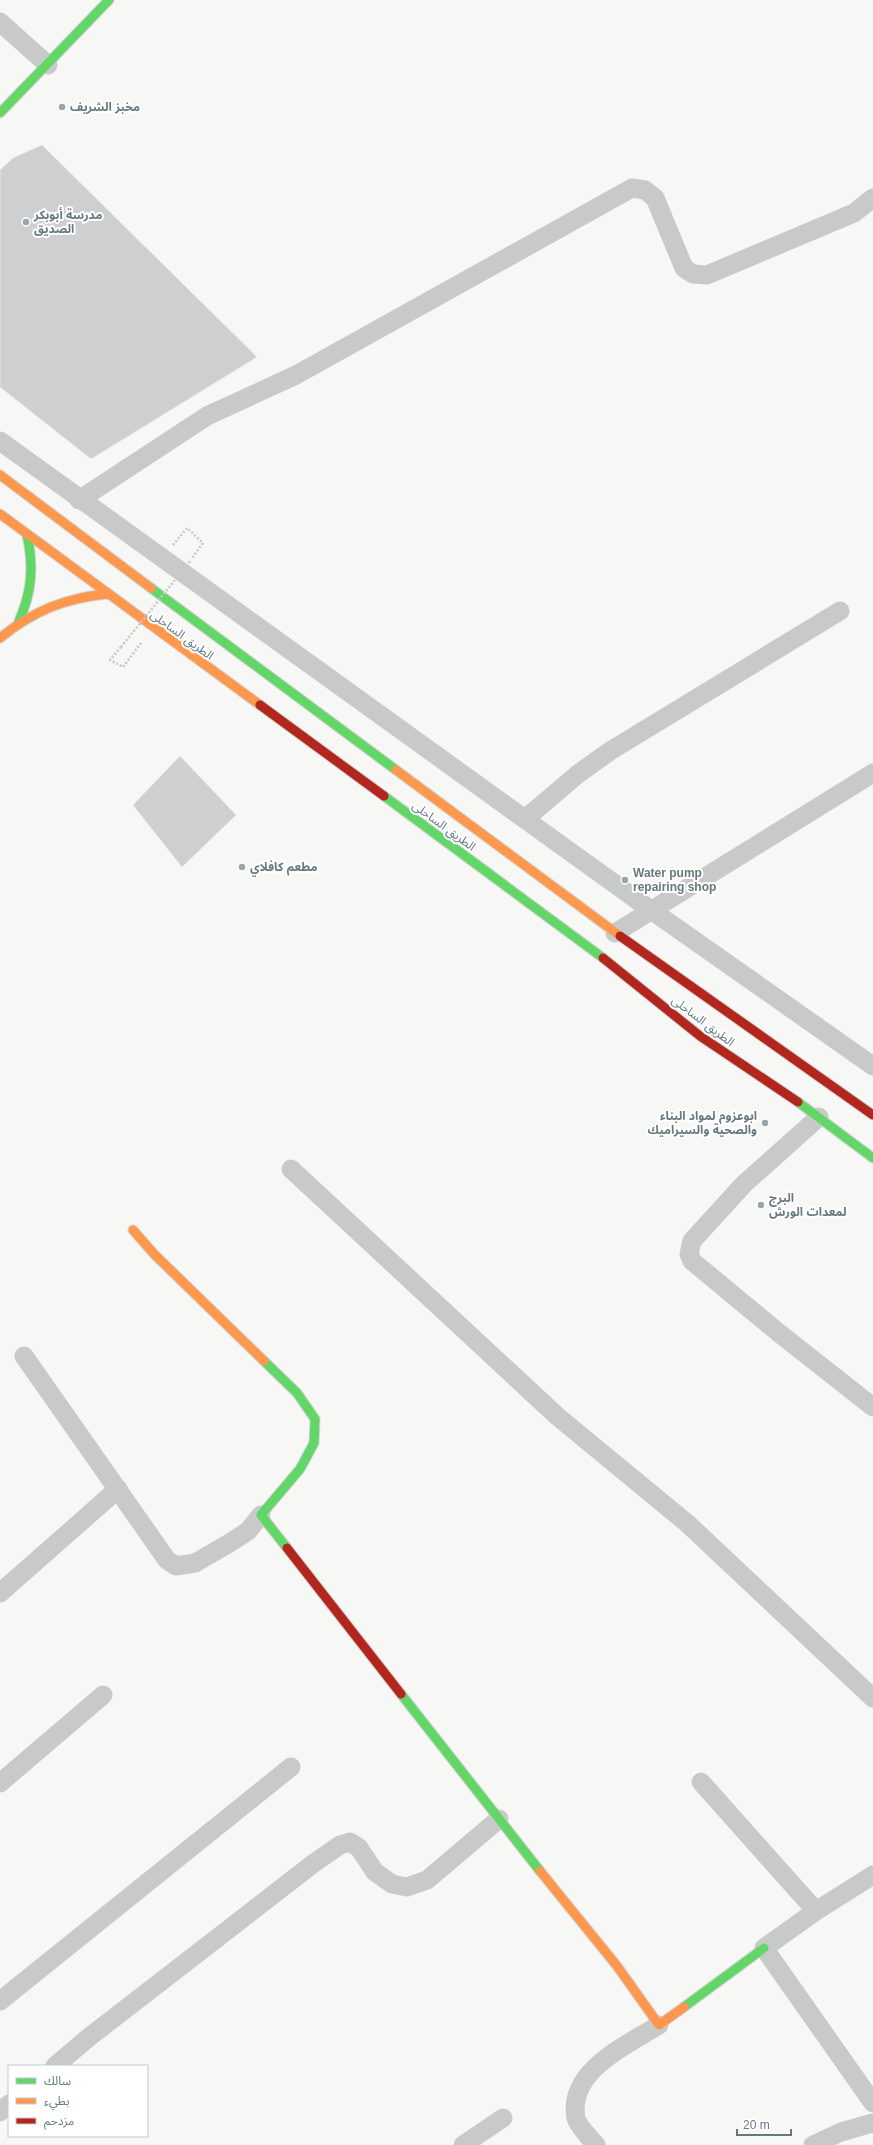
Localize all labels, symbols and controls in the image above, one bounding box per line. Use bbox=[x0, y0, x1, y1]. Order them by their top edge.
place label: مخبز الشريف bbox=[70, 100, 140, 114]
marker: مخبز الشريف bbox=[57, 102, 67, 112]
place label: مدرسة أبوبكر الصديق bbox=[33, 207, 102, 236]
marker: مدرسة أبوبكر الصديق bbox=[21, 217, 31, 227]
street label: الطريق الساحلى bbox=[147, 607, 216, 663]
street label: الطريق الساحلى bbox=[409, 798, 478, 854]
place label: مطعم كافلاي bbox=[250, 860, 317, 877]
marker: مطعم كافلاي bbox=[237, 862, 247, 872]
place label: Water pump repairing shop bbox=[633, 866, 716, 894]
marker: Water pump repairing shop bbox=[620, 875, 630, 885]
street label: الطريق الساحلى bbox=[668, 993, 737, 1050]
place label: ابوعزوم لمواد البناء والصحية والسيراميك bbox=[647, 1109, 757, 1137]
marker: ابوعزوم لمواد البناء والصحية والسيراميك bbox=[760, 1118, 770, 1128]
place label: البرج لمعدات الورش bbox=[769, 1191, 847, 1219]
marker: البرج لمعدات الورش bbox=[756, 1200, 766, 1210]
legend bbox=[8, 2065, 148, 2137]
text: سالك bbox=[44, 2074, 71, 2088]
text: بطيء bbox=[44, 2094, 70, 2111]
scale bar bbox=[737, 2111, 791, 2137]
text: مزدحم bbox=[44, 2114, 74, 2130]
text: 20 m bbox=[743, 2118, 770, 2132]

